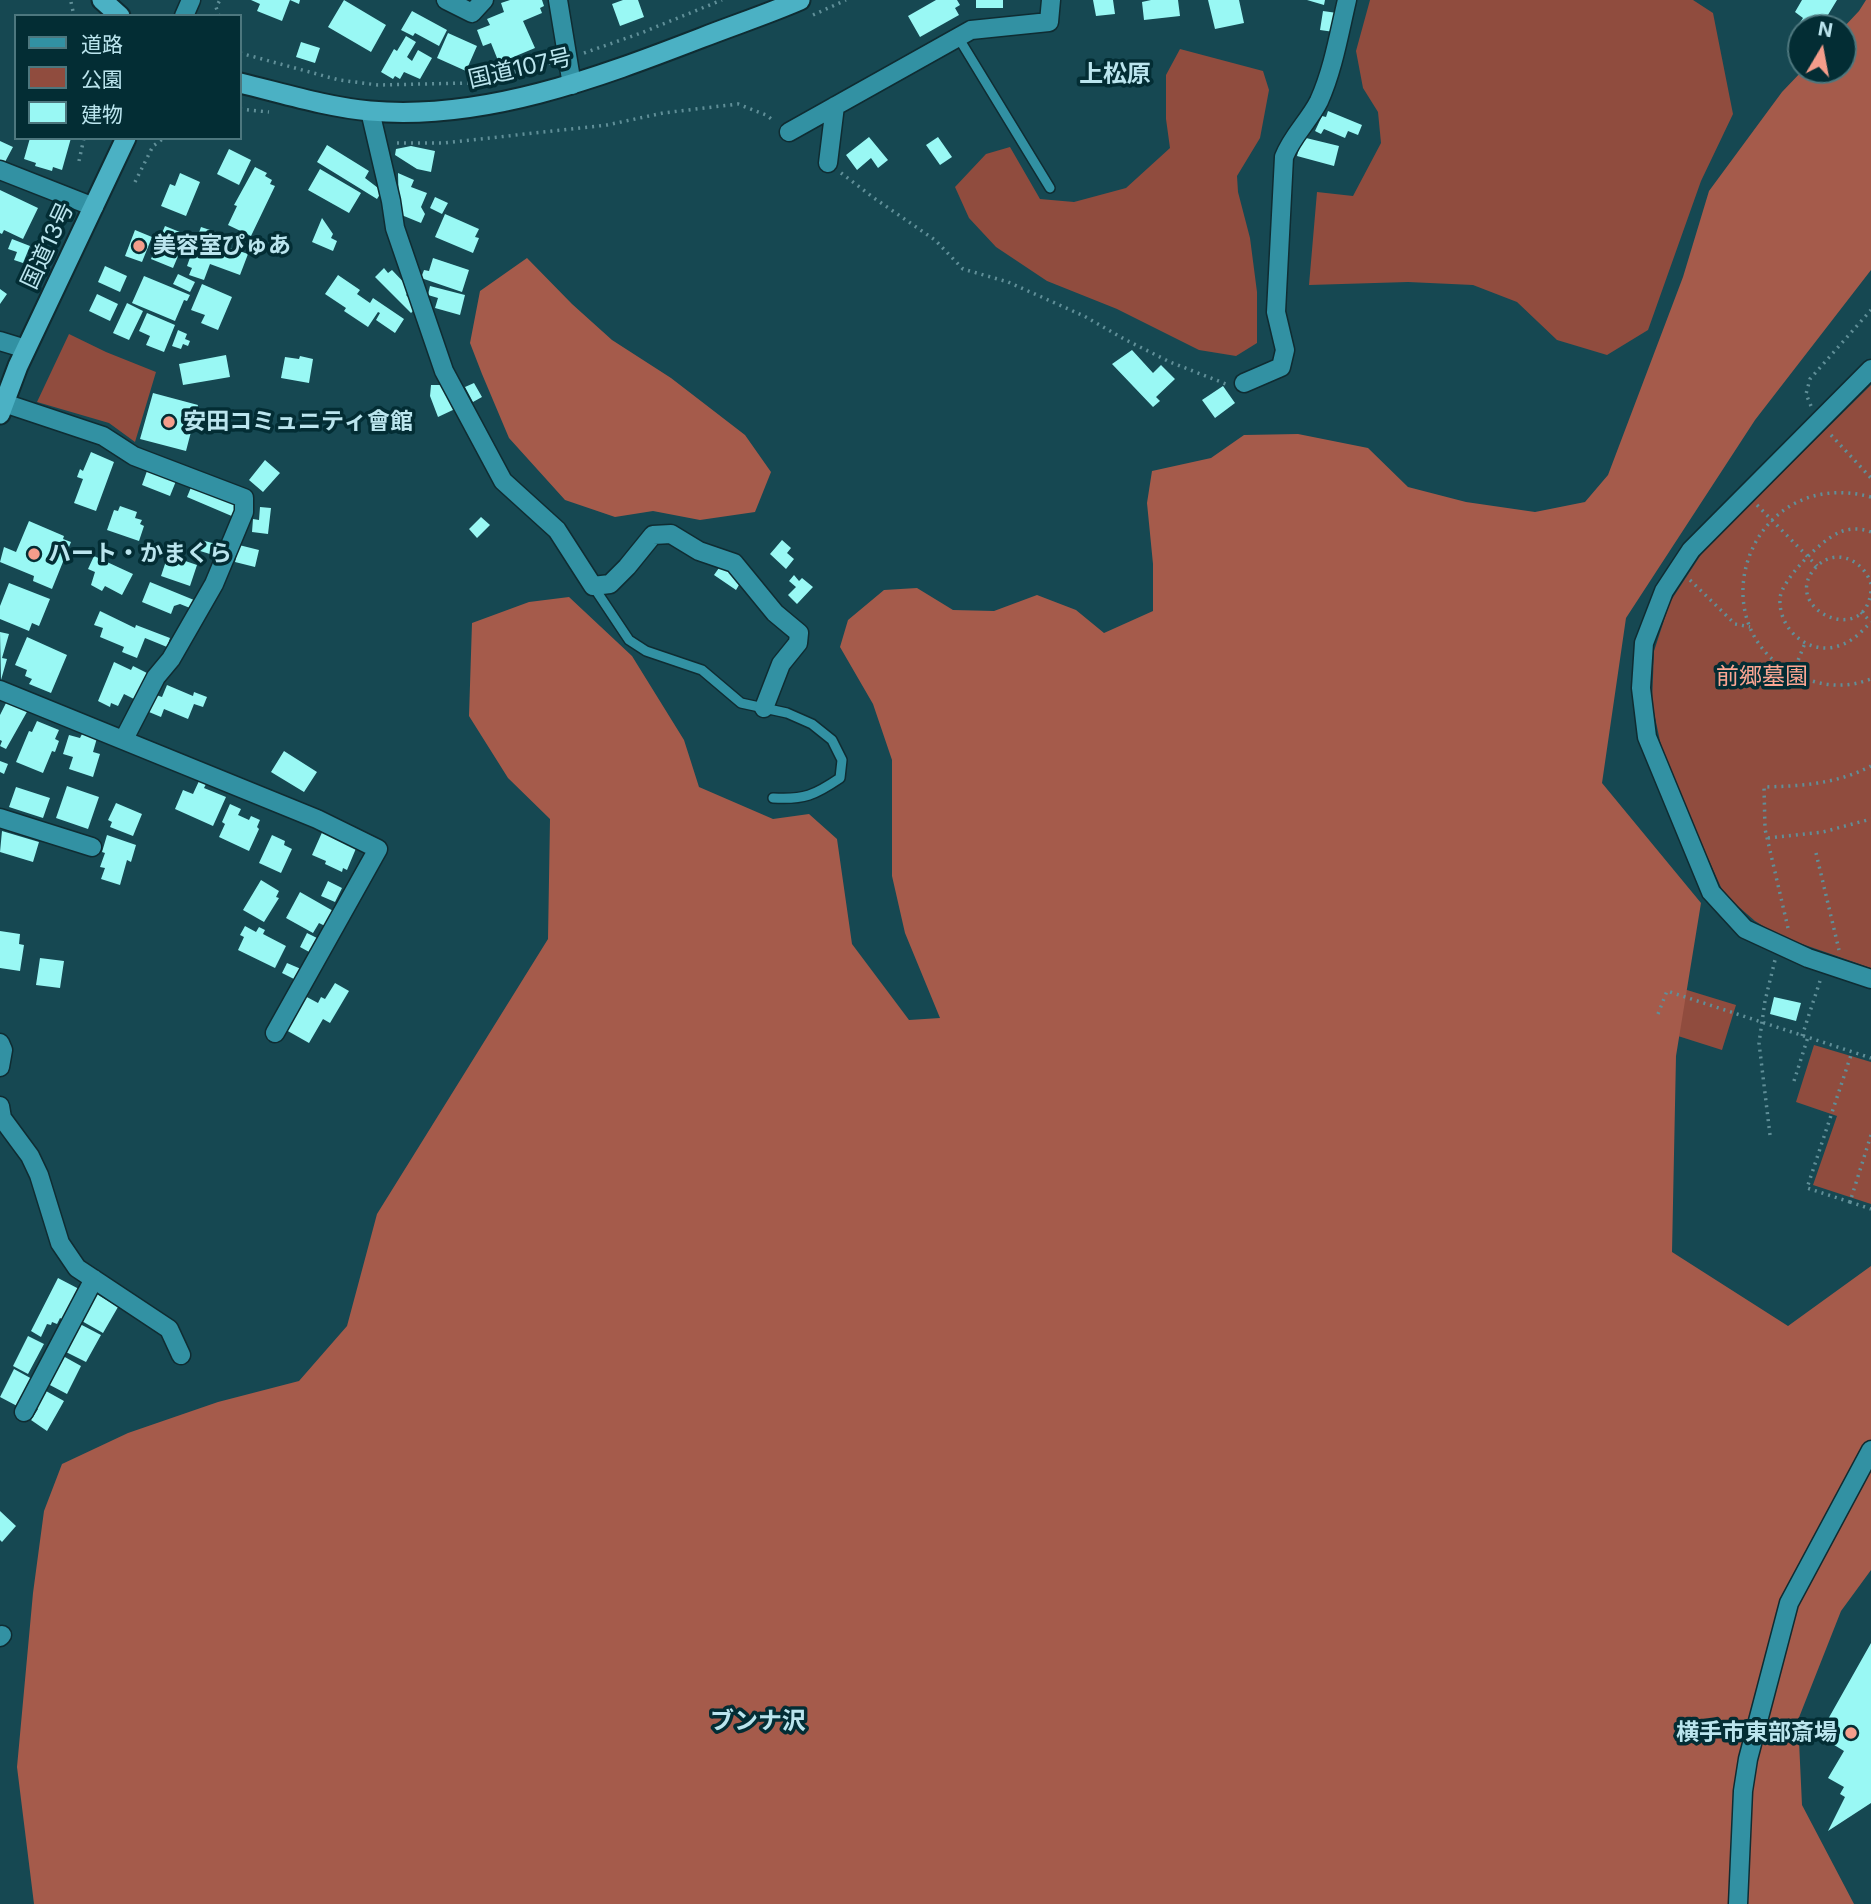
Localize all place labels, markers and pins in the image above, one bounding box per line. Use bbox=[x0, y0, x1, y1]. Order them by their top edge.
place label: 美容室ぴゅあ bbox=[153, 232, 291, 260]
marker: 美容室ぴゅあ bbox=[131, 238, 147, 254]
place label: 安田コミュニティ會館 bbox=[183, 408, 413, 436]
marker: 安田コミュニティ會館 bbox=[161, 414, 177, 430]
place label: ハート・かまくら bbox=[48, 540, 232, 568]
marker: ハート・かまくら bbox=[26, 546, 42, 562]
place label: 横手市東部斎場 bbox=[1676, 1719, 1837, 1747]
marker: 横手市東部斎場 bbox=[1843, 1725, 1859, 1741]

